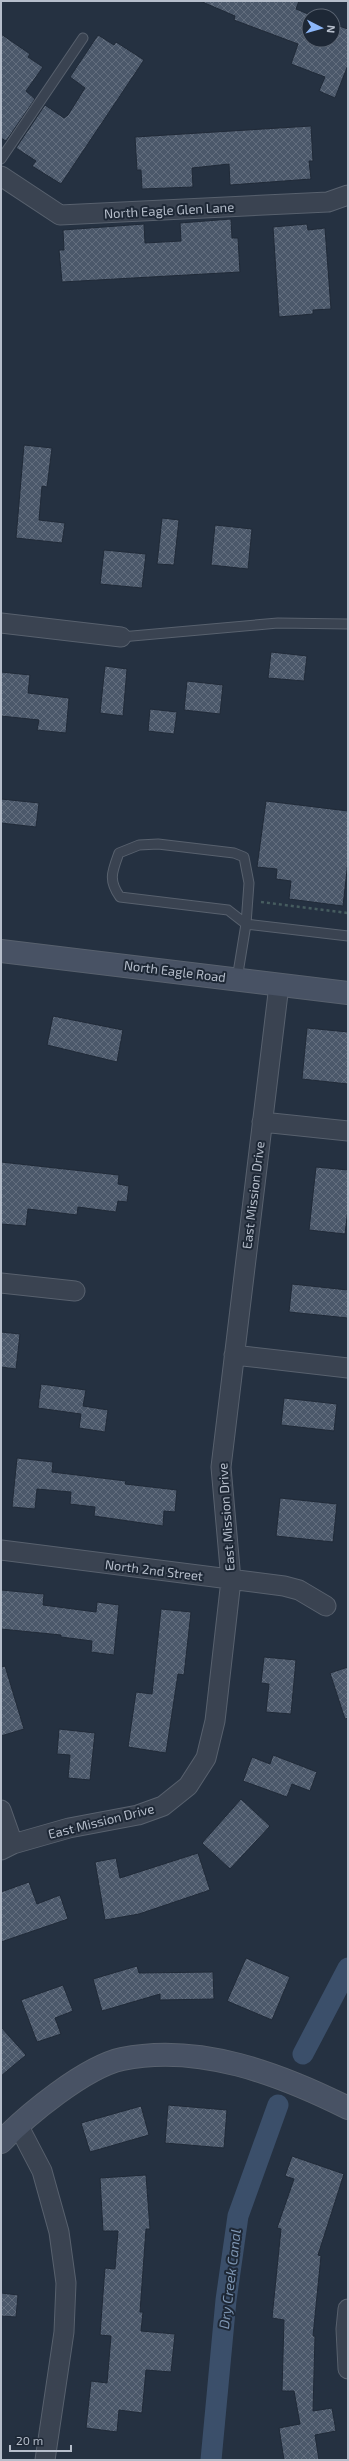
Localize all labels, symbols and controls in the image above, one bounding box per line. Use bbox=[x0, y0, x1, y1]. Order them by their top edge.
north arrow bbox=[301, 8, 341, 48]
text: N bbox=[325, 24, 338, 34]
street label: North Eagle Glen Lane bbox=[103, 199, 235, 221]
street label: North Eagle Road bbox=[123, 957, 227, 985]
street label: East Mission Drive bbox=[238, 1140, 268, 1250]
street label: East Mission Drive bbox=[214, 1462, 238, 1572]
street label: North 2nd Street bbox=[104, 1556, 204, 1584]
street label: East Mission Drive bbox=[46, 1800, 156, 1842]
water label: Dry Creek Canal bbox=[215, 2228, 244, 2330]
scale bar bbox=[10, 2427, 71, 2453]
text: 20 m bbox=[16, 2433, 43, 2447]

